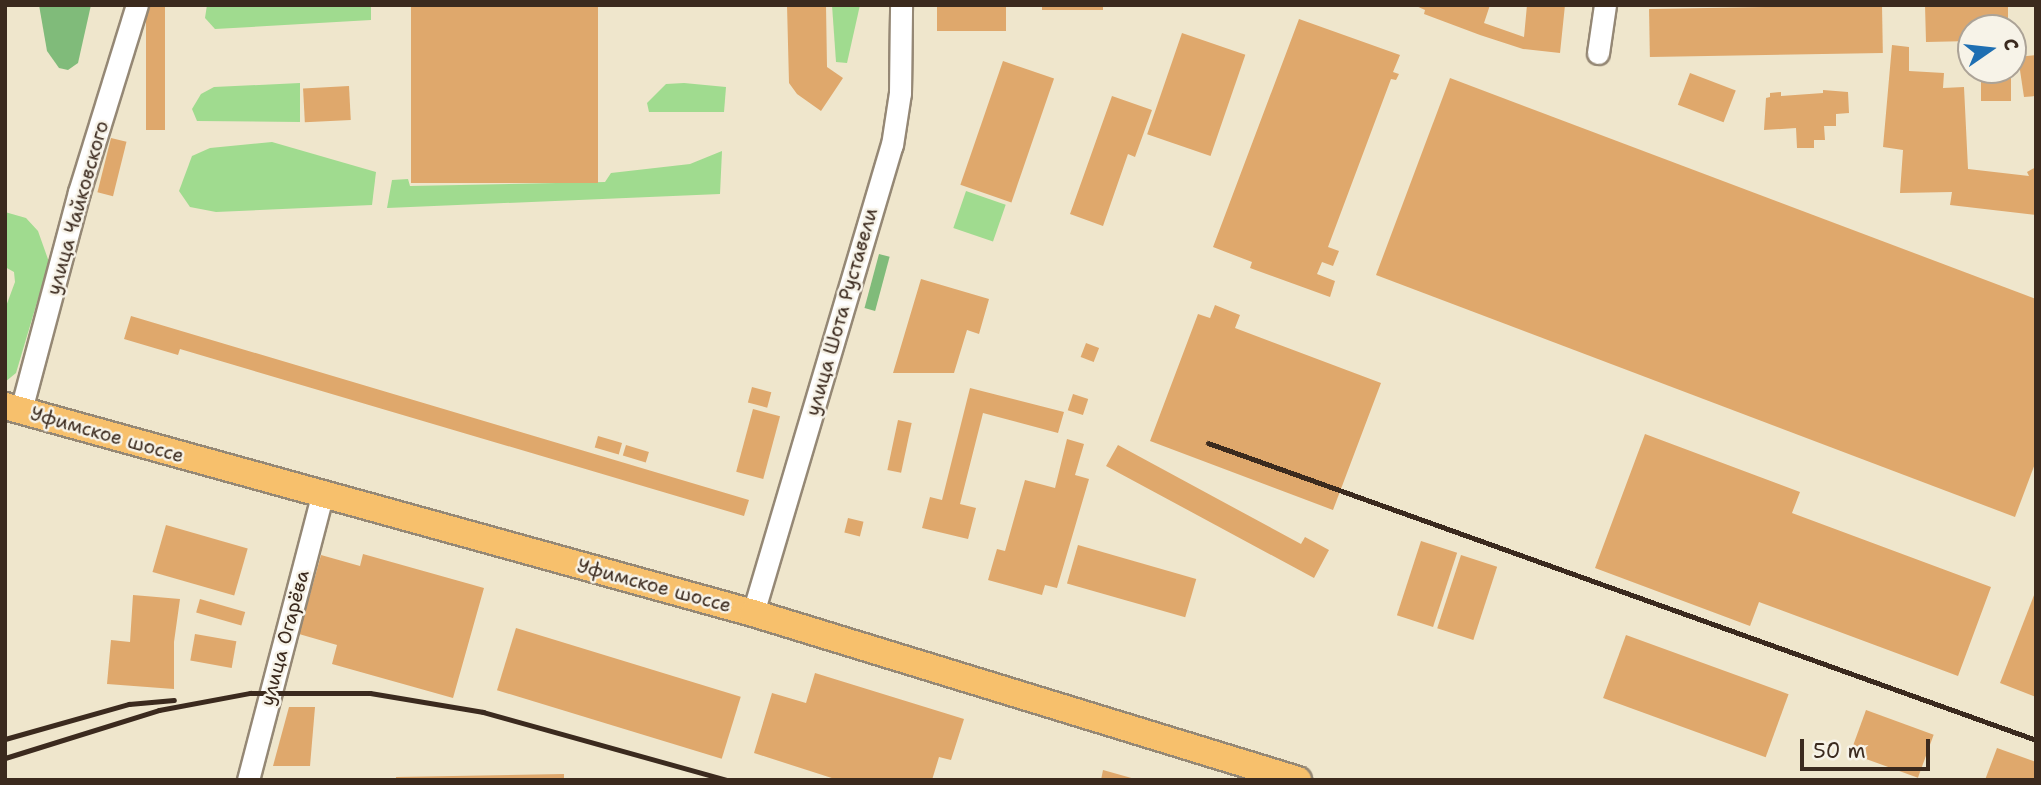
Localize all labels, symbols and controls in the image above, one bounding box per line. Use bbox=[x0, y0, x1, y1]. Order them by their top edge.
north arrow bbox=[1957, 14, 2027, 84]
text: С bbox=[1997, 36, 2024, 53]
street label: улица Чайковского bbox=[42, 118, 114, 298]
street label: улица Шота Руставели bbox=[801, 205, 883, 419]
street label: Уфимское шоссе bbox=[28, 402, 186, 468]
street label: Уфимское шоссе bbox=[575, 554, 733, 618]
street label: улица Огарёва bbox=[256, 568, 314, 708]
scale bar bbox=[1803, 726, 1932, 770]
text: 50 m bbox=[1813, 737, 1866, 765]

